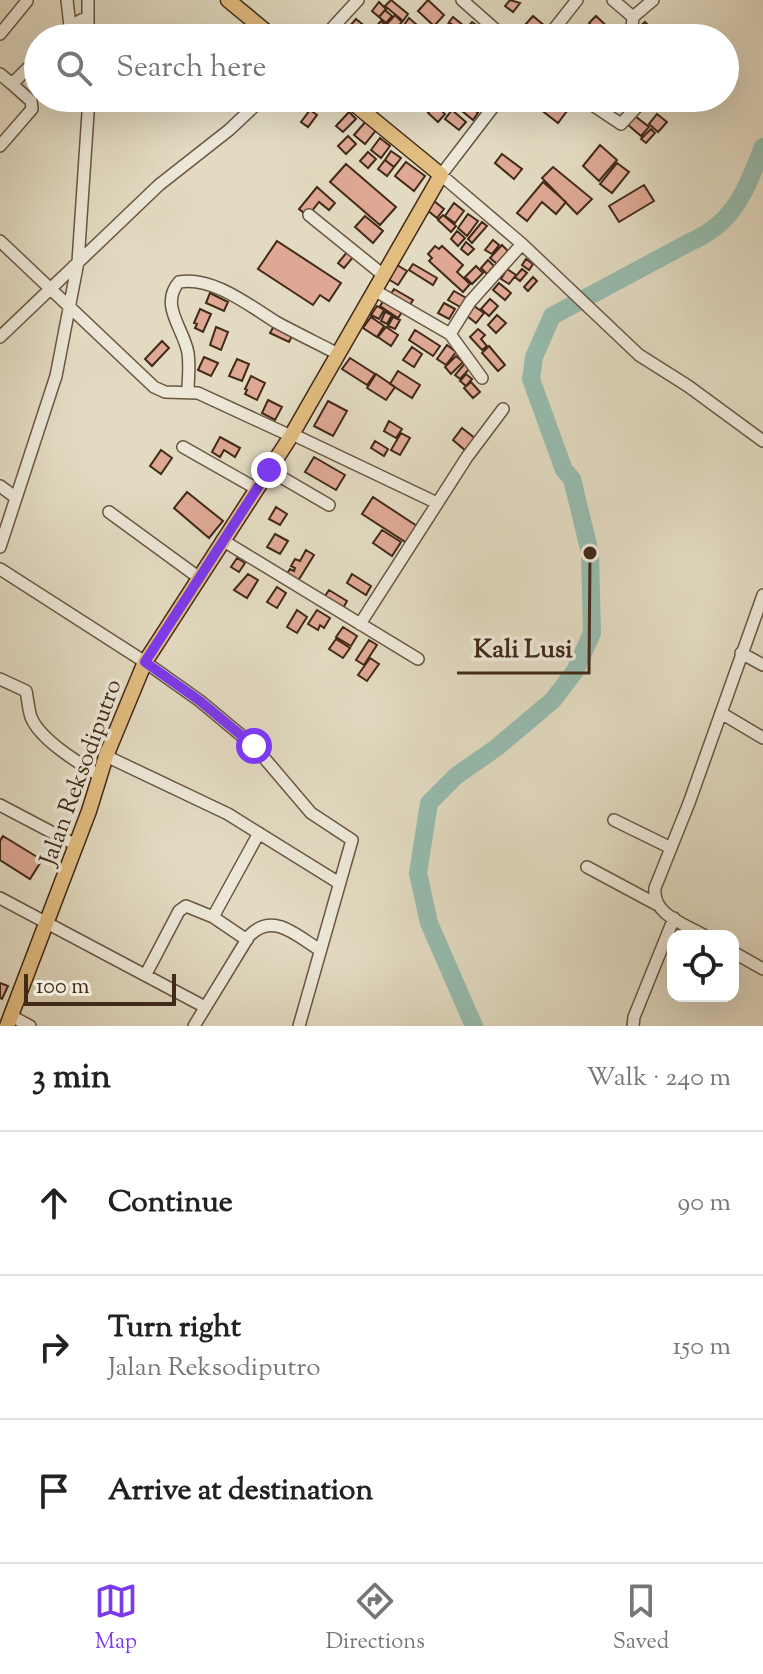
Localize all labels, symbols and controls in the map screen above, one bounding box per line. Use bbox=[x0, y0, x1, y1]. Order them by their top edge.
search box bbox=[24, 24, 739, 112]
icon: search bbox=[52, 46, 96, 90]
text: Search here bbox=[116, 47, 266, 90]
route end bbox=[251, 452, 287, 488]
callout: Kali Lusi bbox=[457, 623, 589, 673]
text: Kali Lusi bbox=[473, 632, 573, 669]
street label: Jalan Reksodiputro bbox=[32, 675, 131, 872]
route start bbox=[236, 728, 272, 764]
map controls bbox=[667, 930, 739, 1002]
button: locate bbox=[667, 930, 739, 1002]
scale bar bbox=[24, 970, 176, 1006]
text: 100 m bbox=[36, 972, 89, 1004]
text: 3 min bbox=[32, 1054, 111, 1103]
text: Walk · 240 m bbox=[587, 1060, 731, 1097]
icon: ahead bbox=[32, 1181, 76, 1225]
text: Continue bbox=[108, 1182, 233, 1225]
text: 90 m bbox=[678, 1185, 731, 1222]
text: Turn right bbox=[108, 1307, 241, 1350]
icon: right bbox=[32, 1325, 76, 1369]
text: 150 m bbox=[672, 1329, 731, 1366]
text: Jalan Reksodiputro bbox=[108, 1350, 320, 1387]
icon: arrive bbox=[32, 1469, 76, 1513]
text: Arrive at destination bbox=[108, 1470, 373, 1513]
tab: Map bbox=[94, 1579, 138, 1659]
tab: Directions bbox=[326, 1579, 425, 1659]
tab: Saved bbox=[613, 1579, 669, 1659]

